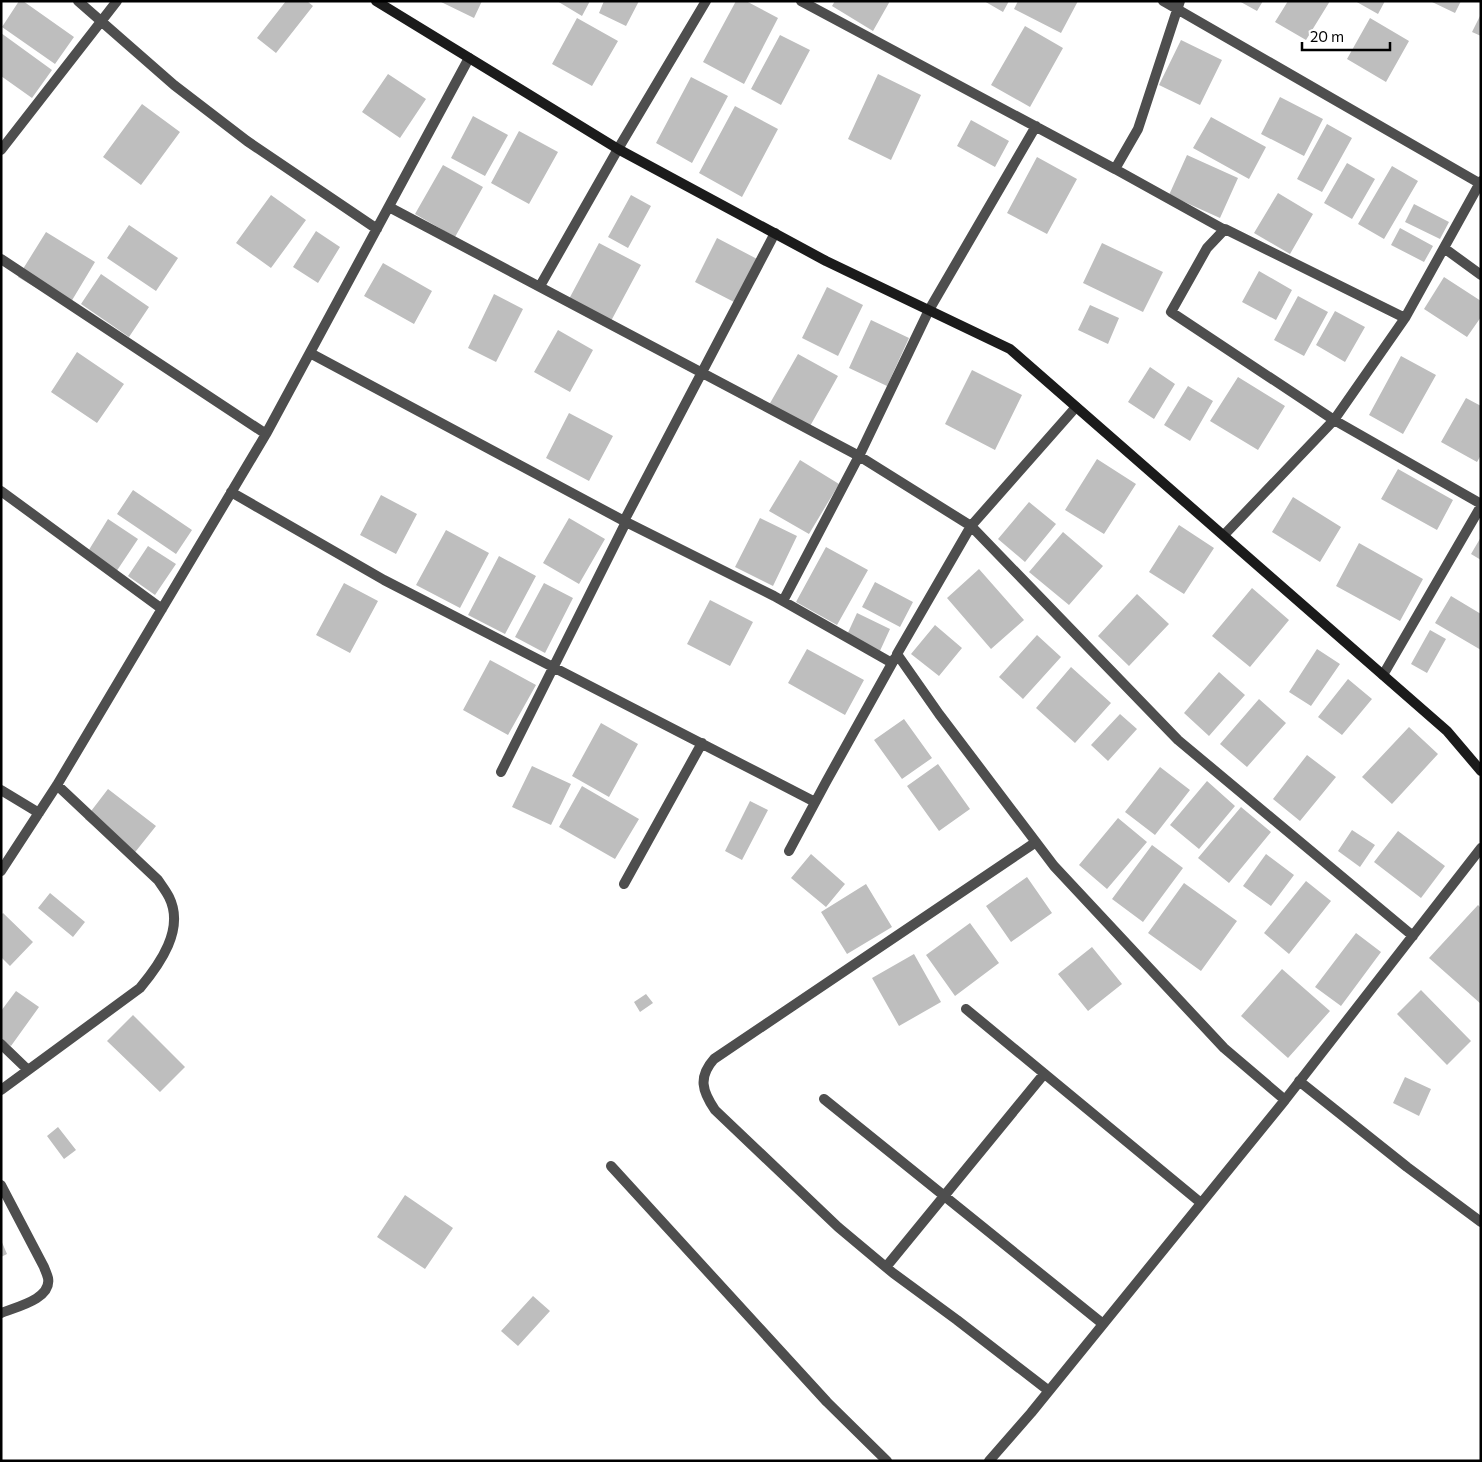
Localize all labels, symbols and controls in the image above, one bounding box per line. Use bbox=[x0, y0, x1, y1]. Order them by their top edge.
scale bar bbox=[1302, 20, 1390, 52]
text: 20 m bbox=[1310, 27, 1344, 45]

